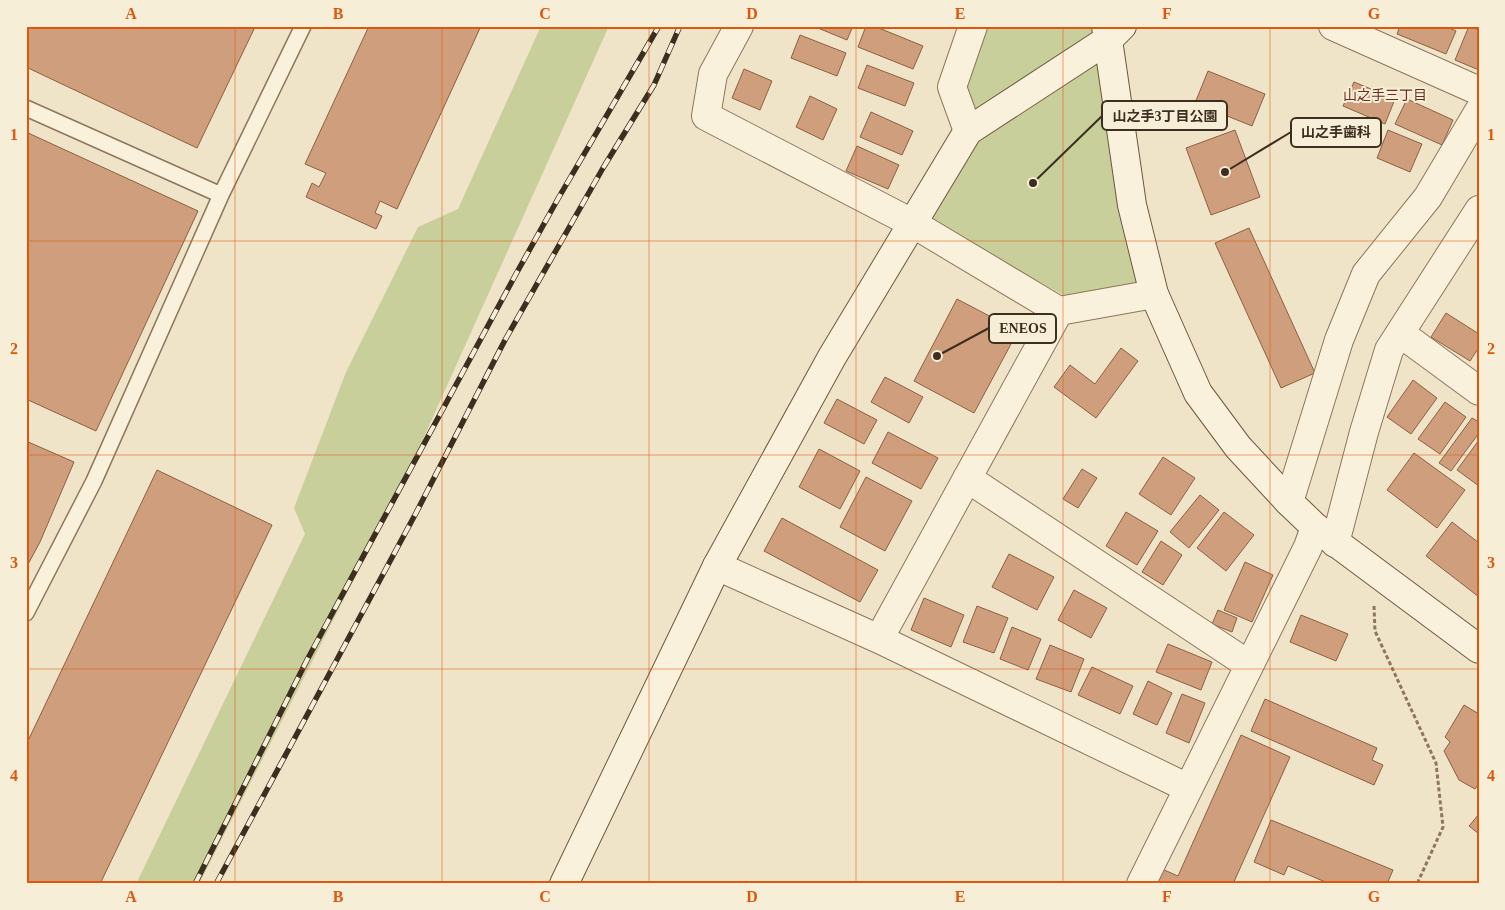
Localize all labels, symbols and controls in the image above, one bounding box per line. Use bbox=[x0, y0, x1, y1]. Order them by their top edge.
text: A bbox=[125, 5, 137, 22]
text: B bbox=[333, 5, 344, 22]
text: C bbox=[539, 5, 551, 22]
text: D bbox=[746, 5, 758, 22]
text: E bbox=[955, 5, 965, 22]
text: F bbox=[1162, 5, 1172, 22]
text: G bbox=[1368, 5, 1381, 22]
district label: 山之手三丁目 bbox=[1343, 88, 1427, 103]
callout: 山之手3丁目公園 bbox=[1102, 101, 1227, 130]
text: 山之手3丁目公園 bbox=[1113, 109, 1218, 124]
callout: 山之手歯科 bbox=[1291, 118, 1381, 147]
text: 山之手歯科 bbox=[1301, 125, 1371, 140]
text: 1 bbox=[10, 126, 18, 143]
text: 1 bbox=[1487, 126, 1495, 143]
callout: ENEOS bbox=[989, 314, 1056, 343]
text: ENEOS bbox=[999, 321, 1047, 336]
text: 2 bbox=[10, 340, 18, 357]
text: 2 bbox=[1487, 340, 1495, 357]
text: 3 bbox=[10, 554, 18, 571]
text: 3 bbox=[1487, 554, 1495, 571]
text: 4 bbox=[10, 767, 18, 784]
text: 4 bbox=[1487, 767, 1495, 784]
text: A bbox=[125, 888, 137, 905]
text: B bbox=[333, 888, 344, 905]
text: C bbox=[539, 888, 551, 905]
text: D bbox=[746, 888, 758, 905]
text: E bbox=[955, 888, 965, 905]
text: F bbox=[1162, 888, 1172, 905]
text: G bbox=[1368, 888, 1381, 905]

